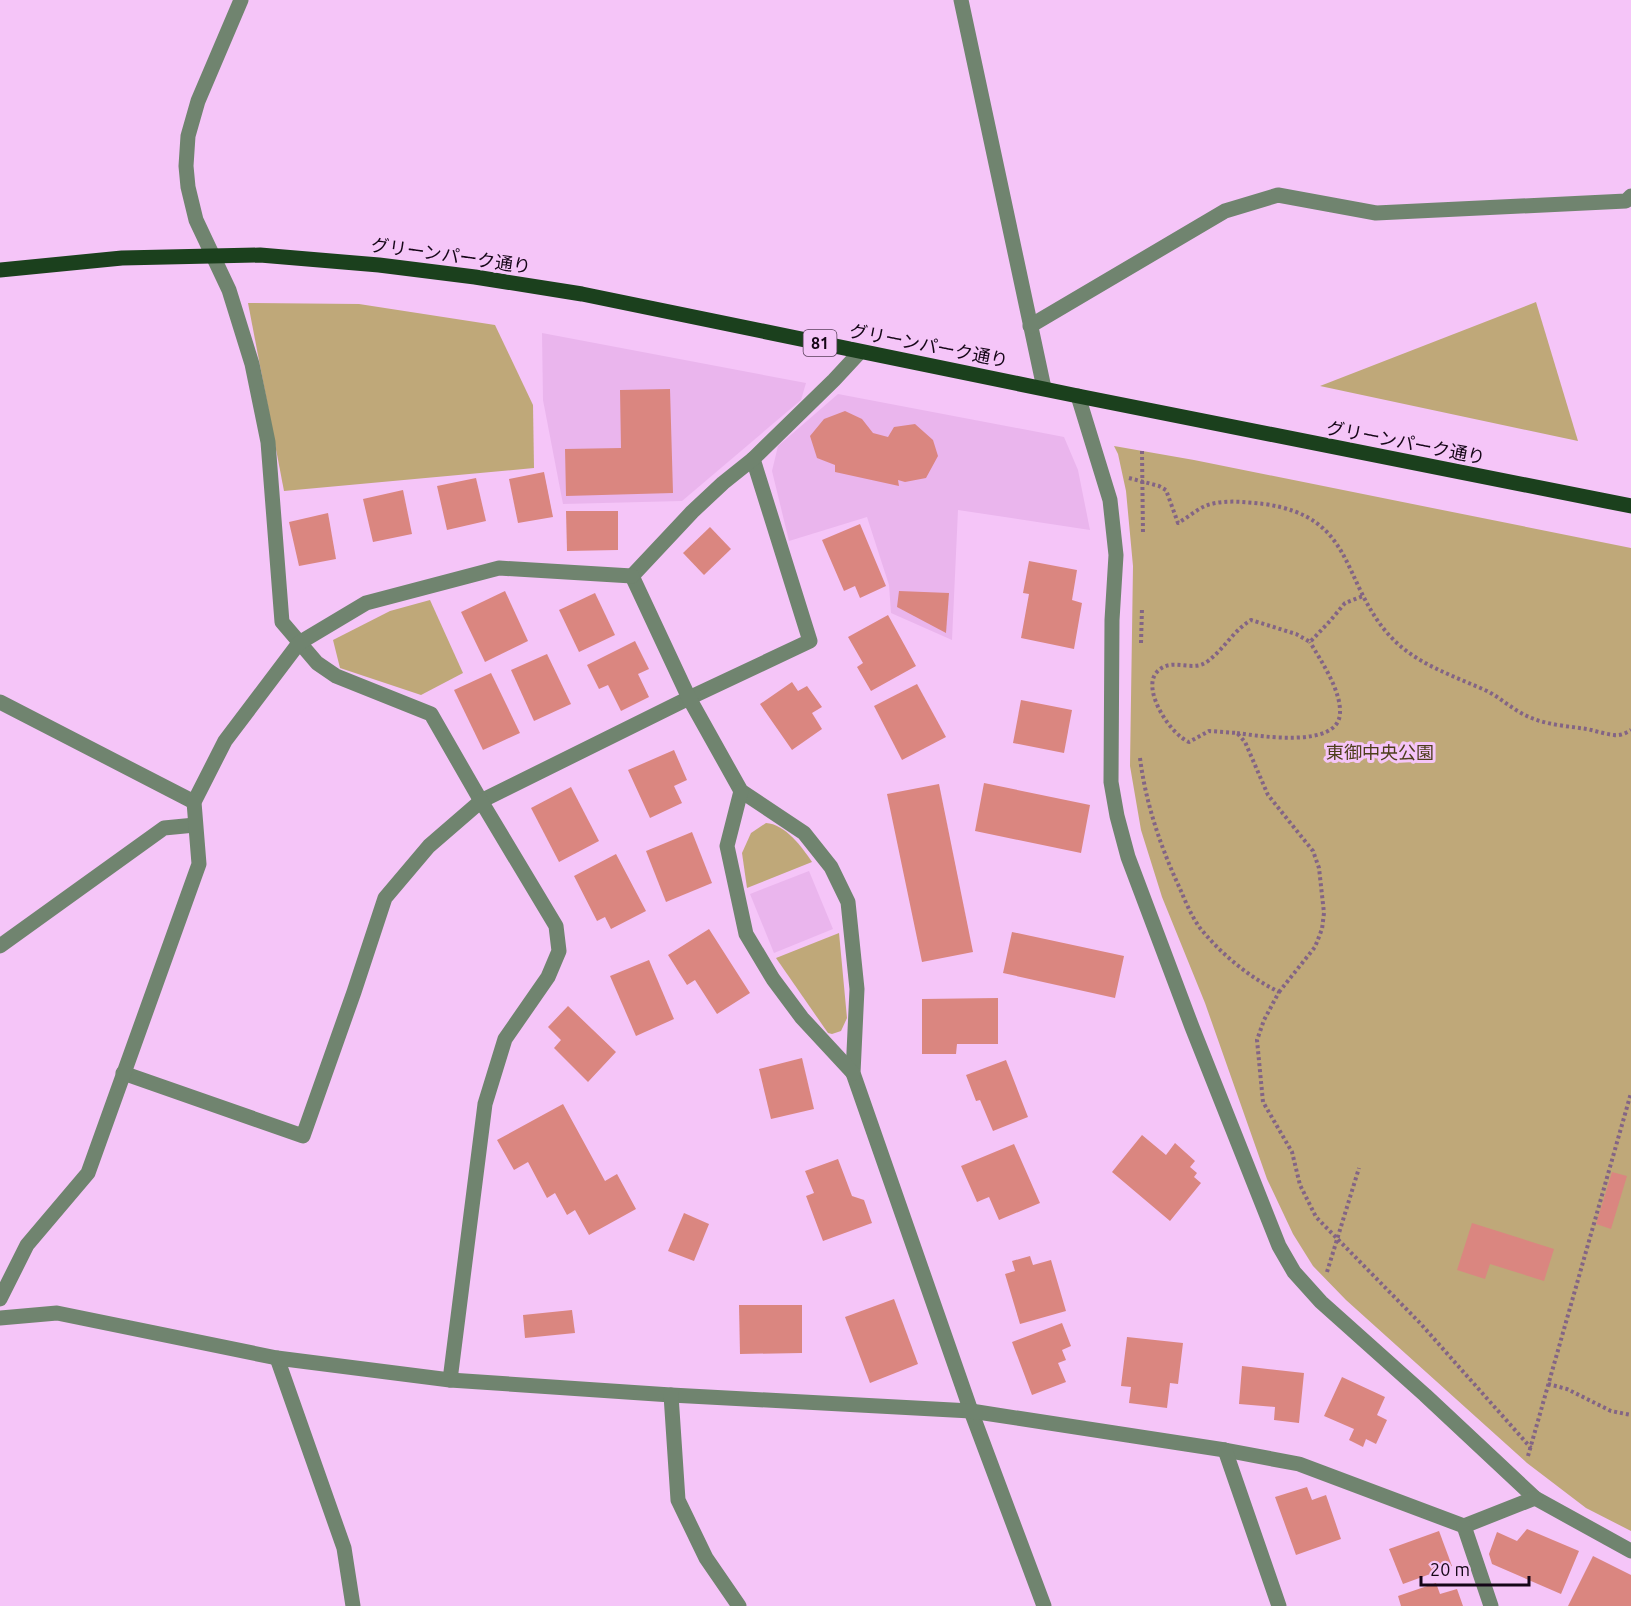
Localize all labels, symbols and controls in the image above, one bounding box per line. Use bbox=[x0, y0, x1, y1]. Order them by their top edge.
street label: グリーンパーク通り bbox=[370, 234, 532, 276]
street label: グリーンパーク通り bbox=[848, 320, 1010, 370]
road number: 81 bbox=[804, 330, 836, 356]
street label: グリーンパーク通り bbox=[1325, 417, 1487, 467]
park label: 東御中央公園 bbox=[1326, 742, 1434, 762]
scale bar bbox=[1421, 1549, 1529, 1587]
text: 20 m bbox=[1430, 1559, 1470, 1579]

